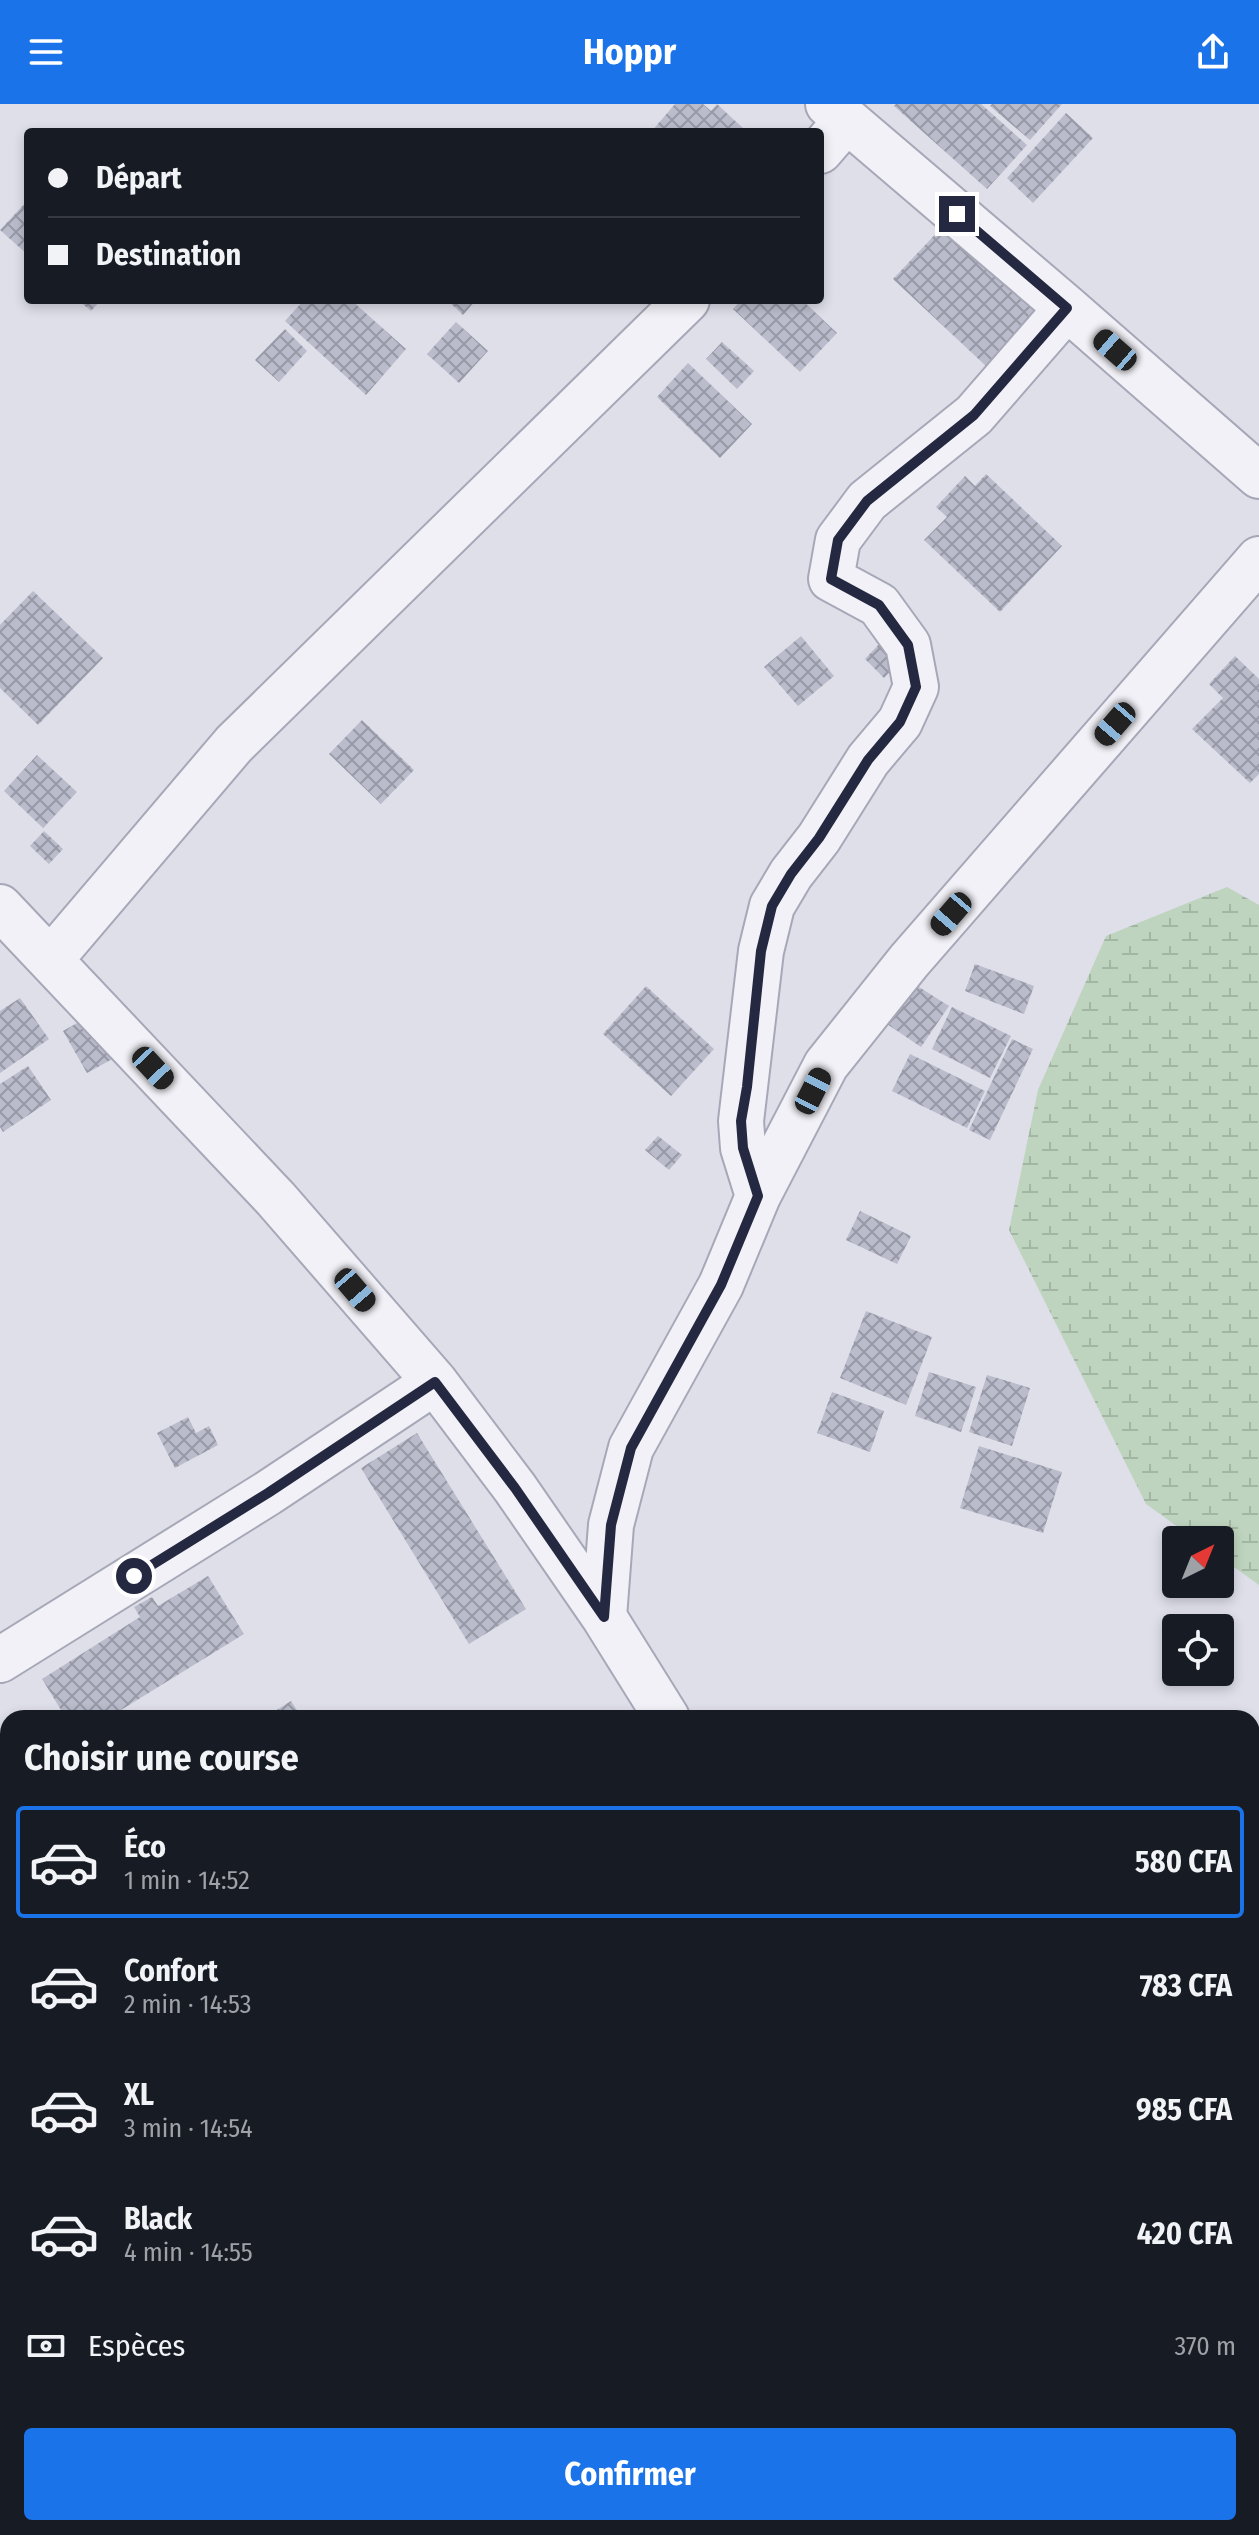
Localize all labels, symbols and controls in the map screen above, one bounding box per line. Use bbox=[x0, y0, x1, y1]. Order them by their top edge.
icon: menu bbox=[24, 30, 68, 74]
text: Hoppr bbox=[583, 30, 676, 74]
icon: share bbox=[1191, 30, 1235, 74]
text: Départ bbox=[96, 160, 182, 196]
route end bbox=[939, 196, 975, 232]
text: Destination bbox=[96, 237, 241, 273]
car bbox=[1089, 325, 1141, 375]
car bbox=[1090, 698, 1140, 750]
car bbox=[926, 888, 976, 940]
car bbox=[128, 1042, 178, 1094]
car bbox=[791, 1064, 835, 1118]
car bbox=[330, 1264, 380, 1316]
north arrow bbox=[1162, 1526, 1234, 1598]
map controls bbox=[1162, 1526, 1234, 1686]
route start bbox=[116, 1558, 152, 1594]
button: locate bbox=[1162, 1614, 1234, 1686]
text: Choisir une course bbox=[24, 1736, 299, 1780]
icon: car bbox=[28, 1826, 100, 1898]
text: Éco bbox=[124, 1829, 166, 1865]
text: 580 CFA bbox=[1135, 1844, 1232, 1880]
text: 1 min · 14:52 bbox=[124, 1865, 250, 1896]
icon: car bbox=[28, 1950, 100, 2022]
text: Confort bbox=[124, 1953, 218, 1989]
text: 783 CFA bbox=[1140, 1968, 1232, 2004]
text: 2 min · 14:53 bbox=[124, 1989, 251, 2020]
icon: car bbox=[28, 2074, 100, 2146]
text: XL bbox=[124, 2077, 154, 2113]
text: 985 CFA bbox=[1136, 2092, 1232, 2128]
text: 3 min · 14:54 bbox=[124, 2113, 253, 2144]
icon: car bbox=[28, 2198, 100, 2270]
text: Black bbox=[124, 2201, 192, 2237]
text: 420 CFA bbox=[1137, 2216, 1232, 2252]
text: 4 min · 14:55 bbox=[124, 2237, 253, 2268]
icon: cash bbox=[24, 2324, 68, 2368]
text: Espèces bbox=[88, 2328, 185, 2364]
text: 370 m bbox=[1175, 2331, 1236, 2362]
button: Confirmer bbox=[24, 2428, 1236, 2520]

